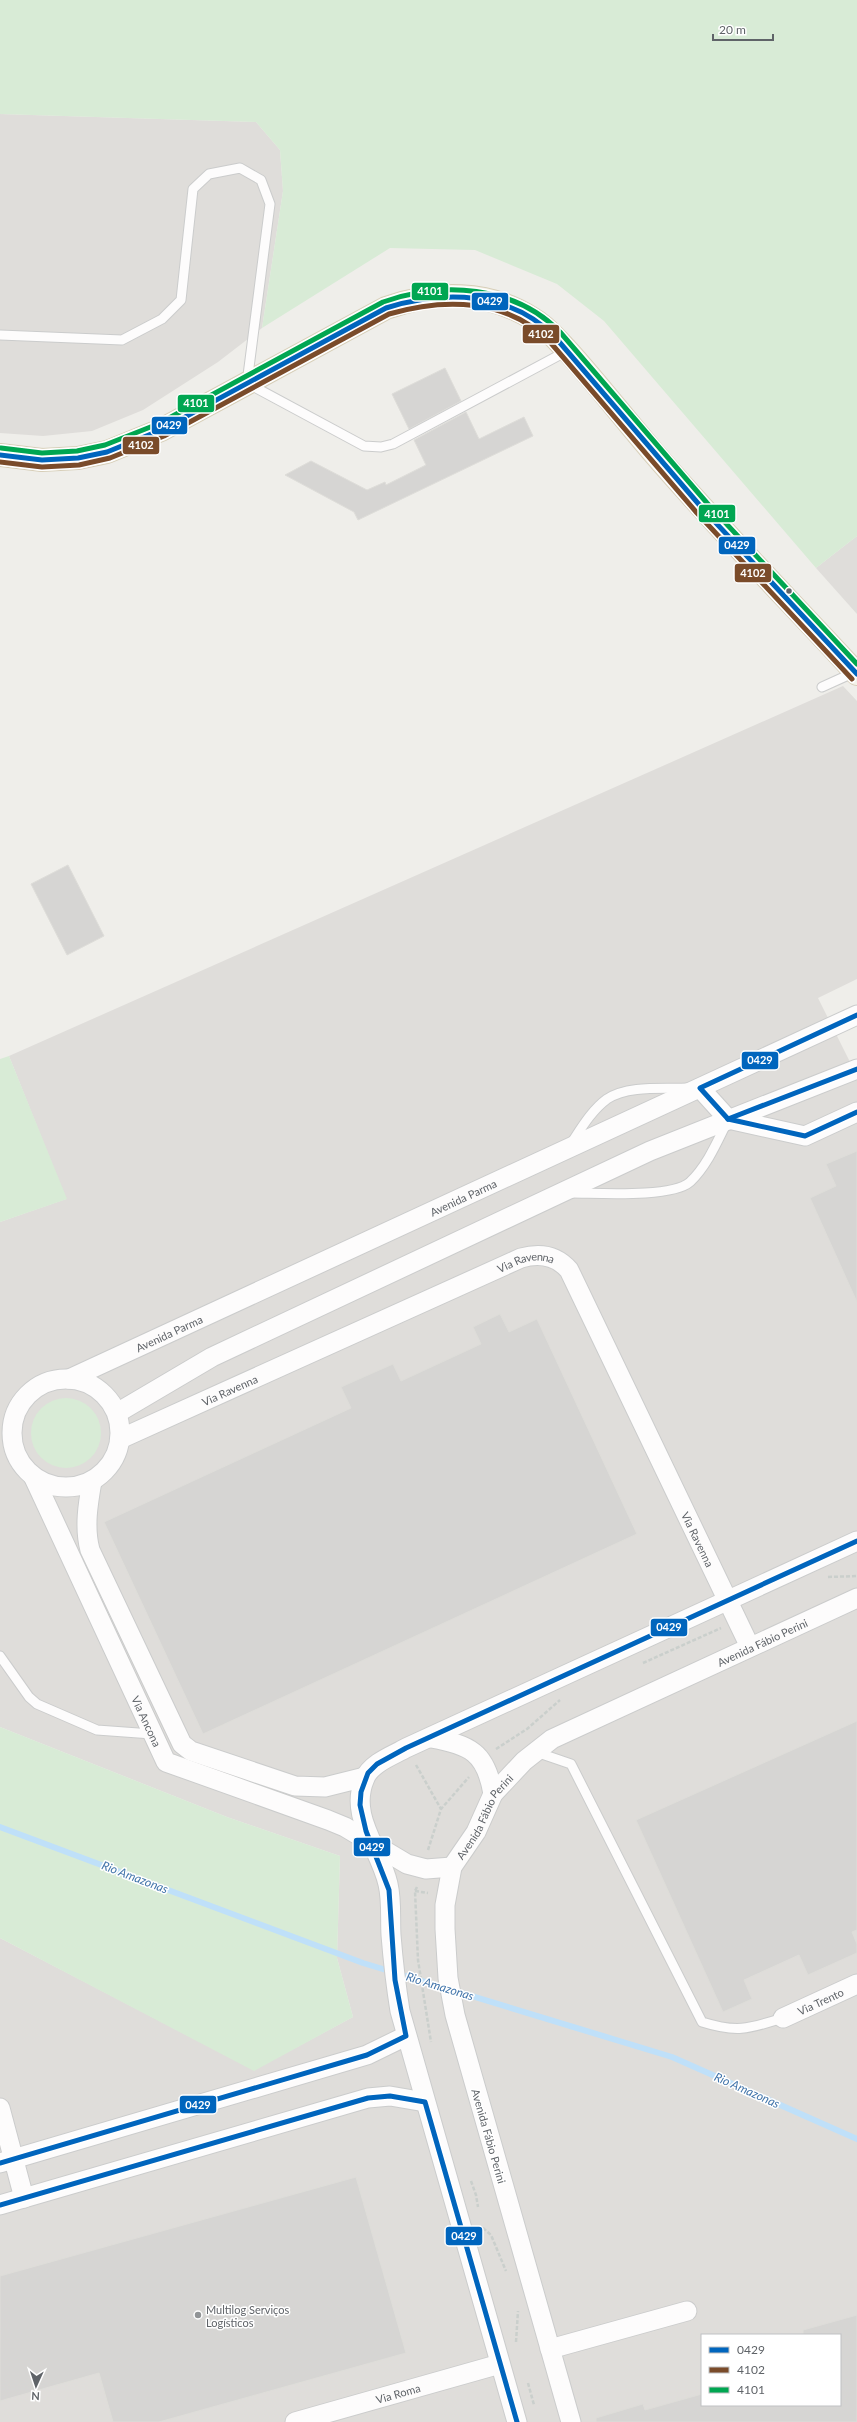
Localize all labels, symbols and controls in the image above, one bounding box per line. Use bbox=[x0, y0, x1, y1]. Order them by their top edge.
scale bar bbox=[713, 16, 773, 42]
text: 20 m bbox=[719, 22, 746, 37]
line badge: 4101 bbox=[411, 282, 449, 301]
text: 4101 bbox=[417, 284, 443, 297]
line badge: 0429 bbox=[471, 292, 509, 311]
text: 0429 bbox=[477, 294, 503, 307]
line badge: 4102 bbox=[522, 324, 560, 344]
text: 4102 bbox=[528, 327, 554, 340]
line badge: 4101 bbox=[177, 394, 215, 413]
text: 4101 bbox=[183, 396, 209, 409]
line badge: 0429 bbox=[151, 416, 188, 435]
text: 0429 bbox=[156, 418, 182, 431]
line badge: 4102 bbox=[122, 436, 160, 455]
text: 4102 bbox=[128, 438, 154, 451]
line badge: 4101 bbox=[698, 504, 736, 523]
text: 4101 bbox=[704, 507, 730, 520]
line badge: 0429 bbox=[718, 536, 756, 555]
text: 0429 bbox=[724, 538, 750, 551]
line badge: 4102 bbox=[734, 563, 772, 583]
text: 4102 bbox=[740, 566, 766, 579]
unlabelled marker bbox=[784, 586, 794, 596]
line badge: 0429 bbox=[741, 1051, 779, 1070]
text: 0429 bbox=[747, 1053, 773, 1066]
street label: Avenida Parma bbox=[428, 1176, 498, 1218]
street label: Via Ravenna bbox=[495, 1249, 556, 1275]
street label: Avenida Parma bbox=[133, 1312, 204, 1354]
street label: Via Ravenna bbox=[200, 1371, 259, 1408]
street label: Via Ravenna bbox=[679, 1509, 717, 1569]
street label: Avenida Fábio Perini bbox=[715, 1615, 810, 1668]
line badge: 0429 bbox=[650, 1618, 688, 1637]
text: 0429 bbox=[656, 1620, 682, 1633]
street label: Via Ancona bbox=[130, 1694, 164, 1749]
street label: Avenida Fábio Perini bbox=[453, 1771, 515, 1861]
line badge: 0429 bbox=[353, 1837, 391, 1857]
text: 0429 bbox=[359, 1840, 385, 1853]
water label: Rio Amazonas bbox=[100, 1857, 171, 1897]
water label: Rio Amazonas bbox=[404, 1969, 476, 2003]
street label: Via Trento bbox=[795, 1985, 845, 2017]
water label: Rio Amazonas bbox=[712, 2069, 782, 2111]
street label: Avenida Fábio Perini bbox=[469, 2087, 509, 2185]
line badge: 0429 bbox=[179, 2095, 217, 2114]
text: 0429 bbox=[185, 2098, 211, 2111]
line badge: 0429 bbox=[445, 2226, 483, 2246]
text: 0429 bbox=[451, 2229, 477, 2242]
place label: Multilog Serviços Logísticos bbox=[206, 2303, 289, 2329]
marker: Multilog Serviços Logísticos bbox=[193, 2310, 203, 2320]
legend bbox=[701, 2334, 841, 2406]
text: 0429 bbox=[737, 2342, 765, 2357]
text: 4102 bbox=[737, 2362, 765, 2377]
north arrow bbox=[16, 2366, 56, 2406]
street label: Via Roma bbox=[374, 2380, 422, 2405]
text: 4101 bbox=[737, 2382, 765, 2397]
text: N bbox=[31, 2390, 40, 2403]

